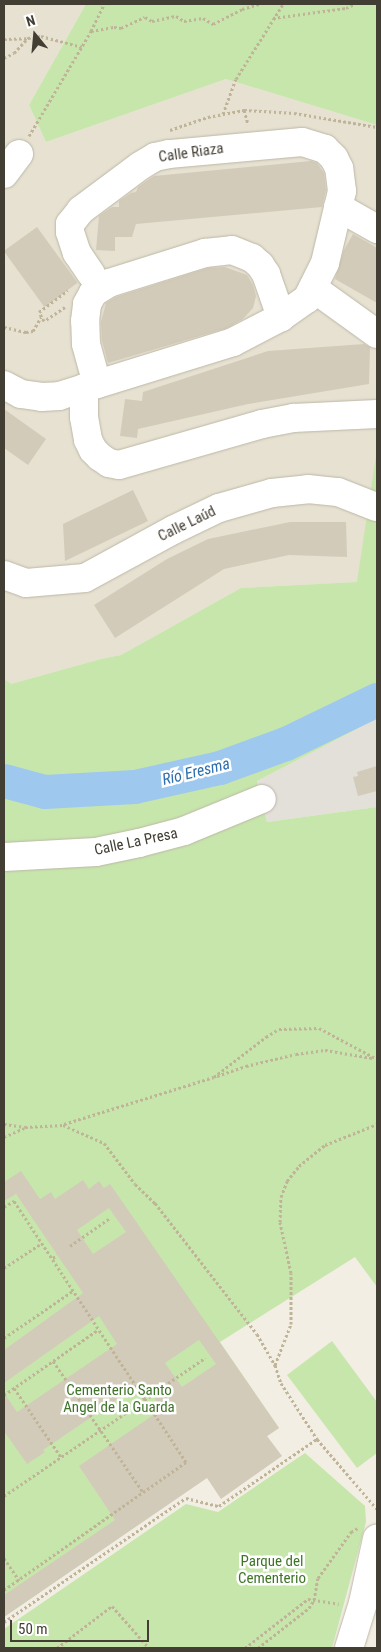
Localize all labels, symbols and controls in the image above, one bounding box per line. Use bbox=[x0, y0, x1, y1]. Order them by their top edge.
north arrow bbox=[10, 10, 60, 60]
text: N bbox=[24, 12, 37, 30]
street label: Calle Riaza bbox=[157, 140, 225, 166]
street label: Calle Laúd bbox=[155, 502, 219, 546]
water label: Río Eresma bbox=[160, 754, 232, 790]
street label: Calle La Presa bbox=[93, 824, 179, 860]
park label: Cementerio Santo Angel de la Guarda bbox=[63, 1381, 175, 1416]
park label: Parque del Cementerio bbox=[238, 1552, 306, 1587]
scale bar bbox=[12, 1610, 151, 1642]
text: 50 m bbox=[18, 1620, 48, 1638]

